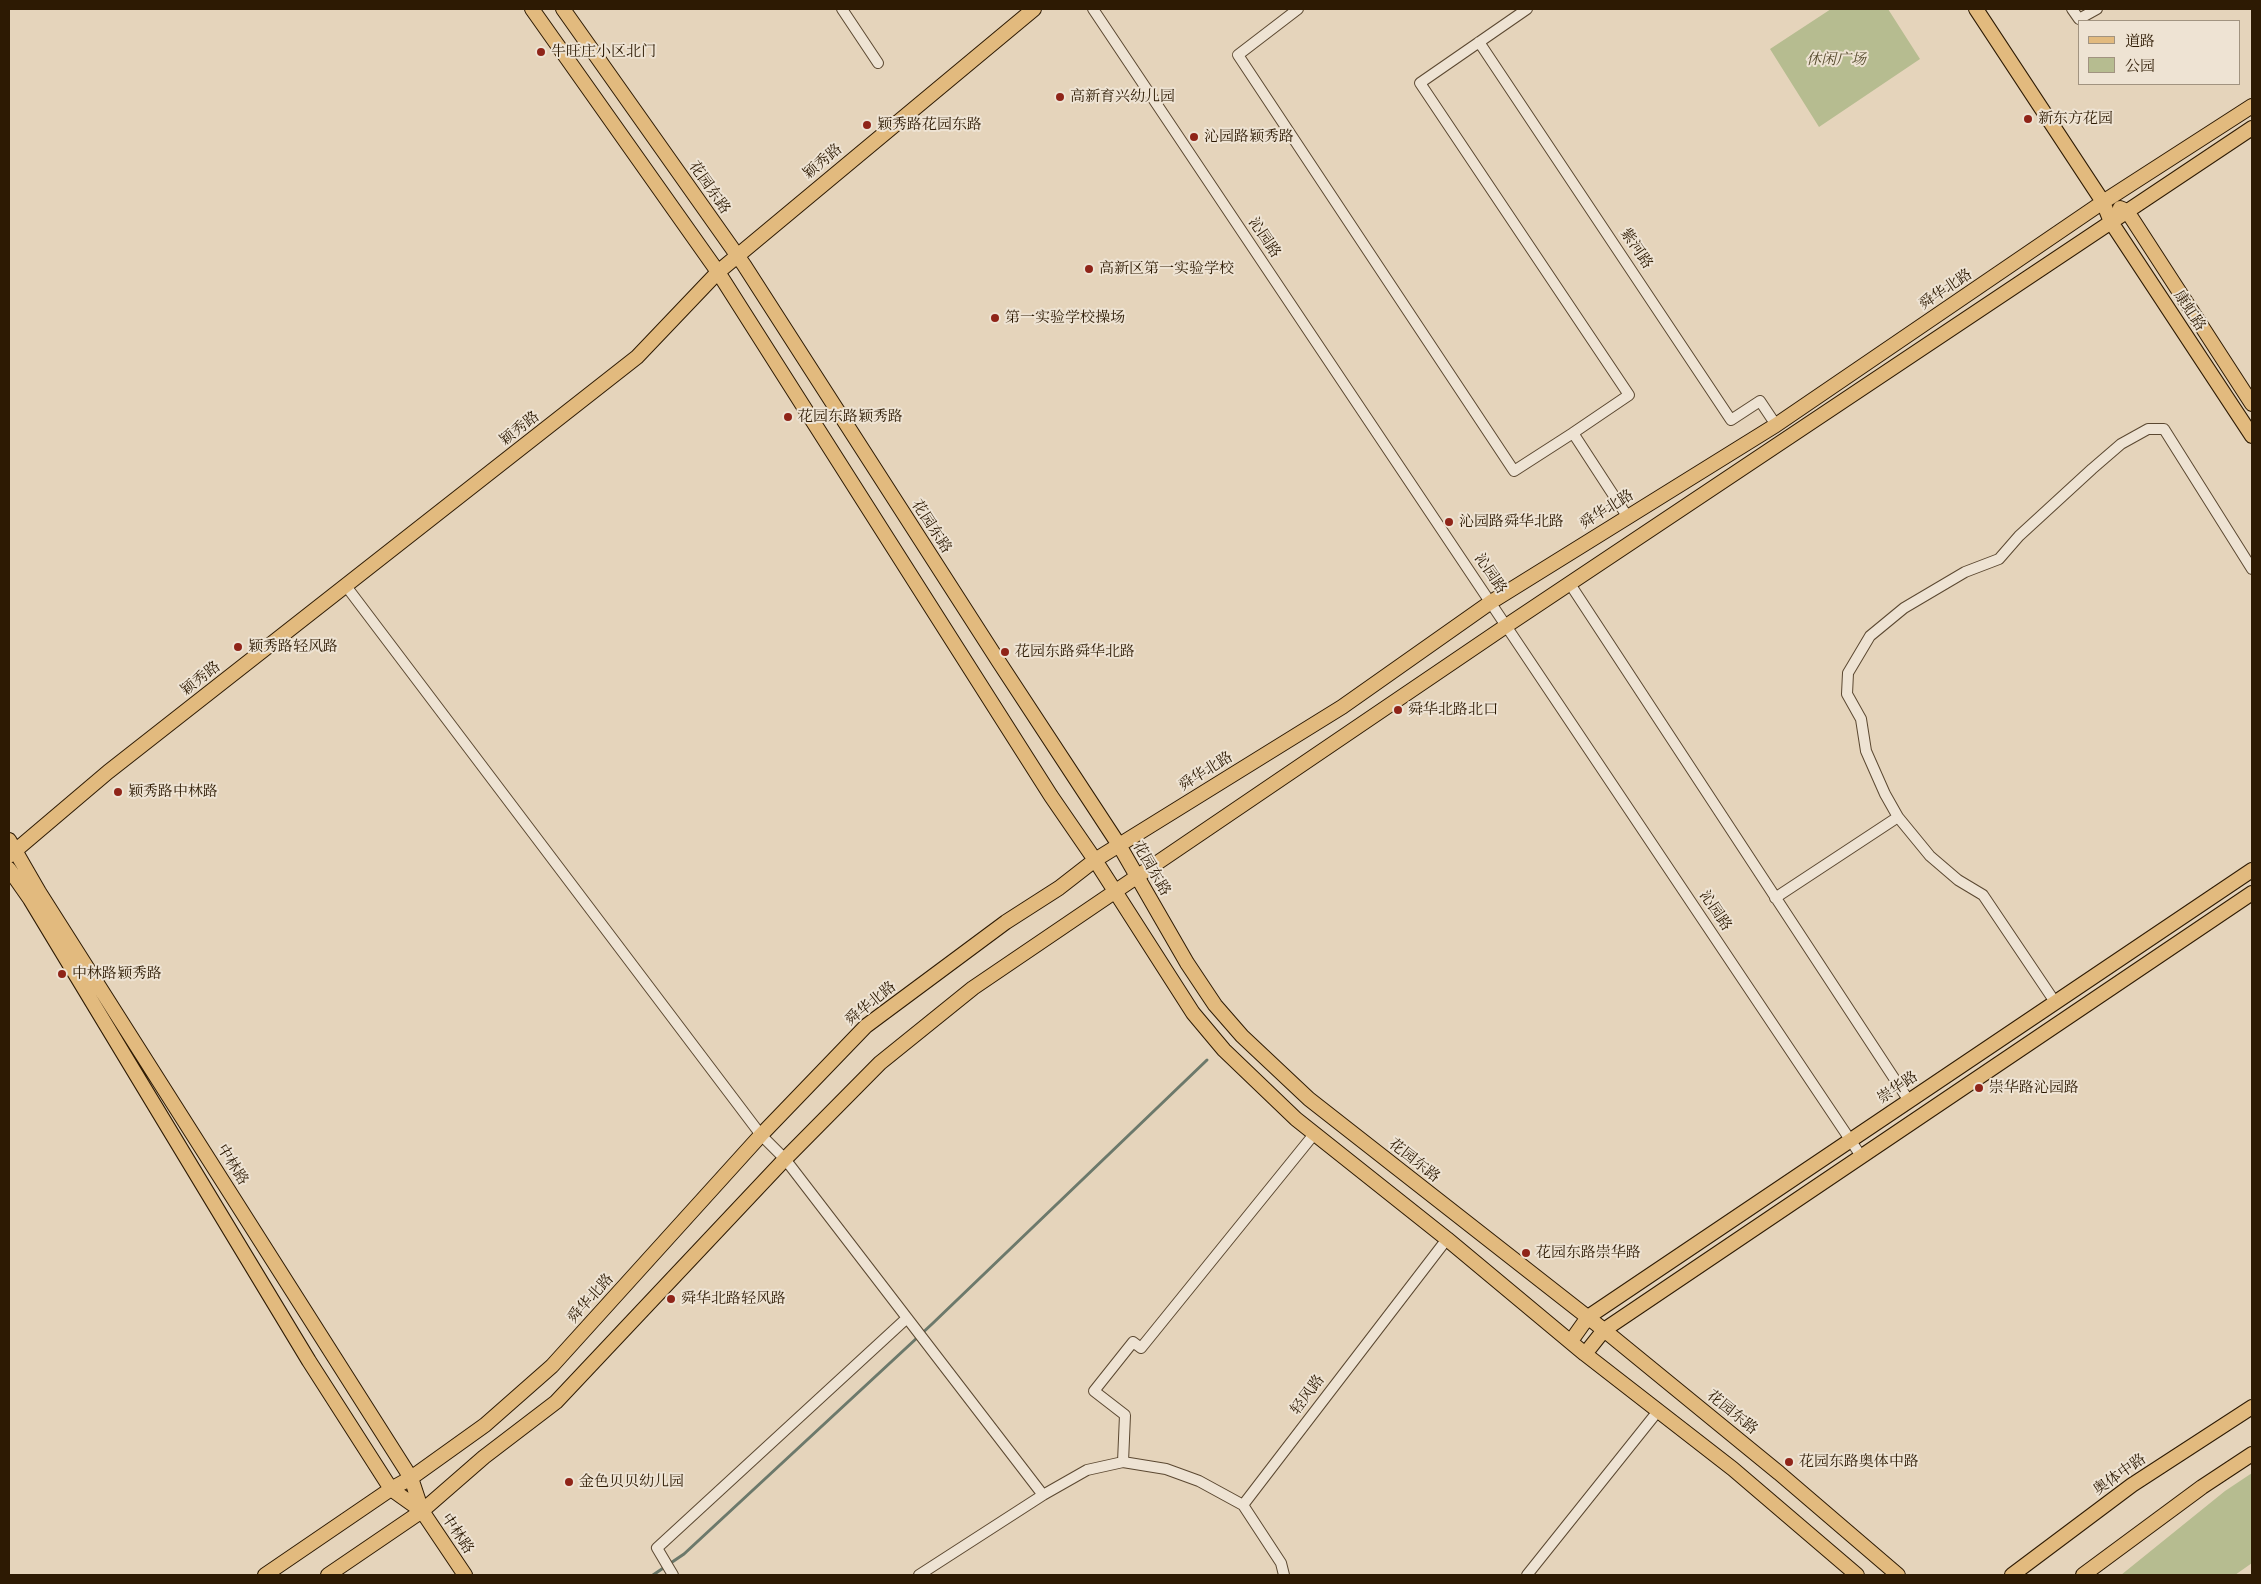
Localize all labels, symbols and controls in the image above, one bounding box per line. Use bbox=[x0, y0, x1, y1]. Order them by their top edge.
legend bbox=[2078, 20, 2241, 85]
text: 道路 bbox=[2125, 32, 2155, 50]
place label: 牛旺庄小区北门 bbox=[551, 43, 656, 61]
marker: 牛旺庄小区北门 bbox=[535, 46, 547, 58]
park label: 休闲广场 bbox=[1806, 51, 1866, 69]
text: 公园 bbox=[2125, 57, 2155, 75]
place label: 高新育兴幼儿园 bbox=[1070, 88, 1175, 106]
marker: 高新育兴幼儿园 bbox=[1054, 91, 1066, 103]
place label: 新东方花园 bbox=[2038, 110, 2113, 128]
marker: 新东方花园 bbox=[2022, 113, 2034, 125]
place label: 颖秀路花园东路 bbox=[877, 116, 982, 134]
marker: 颖秀路花园东路 bbox=[861, 119, 873, 131]
place label: 沁园路颖秀路 bbox=[1204, 128, 1294, 146]
marker: 沁园路颖秀路 bbox=[1188, 131, 1200, 143]
street label: 颖秀路 bbox=[800, 141, 846, 183]
street label: 花园东路 bbox=[684, 158, 734, 218]
street label: 沁园路 bbox=[1244, 214, 1284, 262]
street label: 紫河路 bbox=[1616, 225, 1656, 273]
place label: 高新区第一实验学校 bbox=[1099, 260, 1234, 278]
marker: 高新区第一实验学校 bbox=[1083, 263, 1095, 275]
street label: 舜华北路 bbox=[1916, 266, 1976, 314]
street label: 康虹路 bbox=[2169, 287, 2209, 335]
place label: 第一实验学校操场 bbox=[1005, 309, 1125, 327]
marker: 第一实验学校操场 bbox=[989, 312, 1001, 324]
street label: 颖秀路 bbox=[497, 408, 543, 450]
place label: 花园东路颖秀路 bbox=[798, 408, 903, 426]
marker: 花园东路颖秀路 bbox=[782, 411, 794, 423]
street label: 舜华北路 bbox=[1577, 486, 1637, 534]
street label: 花园东路 bbox=[907, 497, 955, 557]
place label: 沁园路舜华北路 bbox=[1459, 513, 1564, 531]
marker: 沁园路舜华北路 bbox=[1443, 516, 1455, 528]
street label: 沁园路 bbox=[1470, 550, 1510, 598]
place label: 颖秀路轻风路 bbox=[248, 638, 338, 656]
marker: 颖秀路轻风路 bbox=[232, 641, 244, 653]
place label: 花园东路舜华北路 bbox=[1015, 643, 1135, 661]
marker: 花园东路舜华北路 bbox=[999, 646, 1011, 658]
street label: 颖秀路 bbox=[178, 658, 224, 700]
place label: 舜华北路北口 bbox=[1408, 701, 1498, 719]
marker: 舜华北路北口 bbox=[1392, 704, 1404, 716]
street label: 舜华北路 bbox=[1176, 748, 1236, 796]
place label: 颖秀路中林路 bbox=[128, 783, 218, 801]
marker: 颖秀路中林路 bbox=[112, 786, 124, 798]
street label: 花园东路 bbox=[1128, 839, 1174, 899]
street label: 沁园路 bbox=[1695, 887, 1735, 935]
place label: 中林路颖秀路 bbox=[72, 965, 162, 983]
marker: 中林路颖秀路 bbox=[56, 968, 68, 980]
street label: 舜华北路 bbox=[842, 978, 900, 1030]
street label: 崇华路 bbox=[1874, 1068, 1922, 1108]
place label: 崇华路沁园路 bbox=[1989, 1079, 2079, 1097]
marker: 崇华路沁园路 bbox=[1973, 1082, 1985, 1094]
street label: 花园东路 bbox=[1385, 1135, 1443, 1187]
street label: 中林路 bbox=[212, 1141, 252, 1189]
place label: 花园东路崇华路 bbox=[1536, 1244, 1641, 1262]
marker: 花园东路崇华路 bbox=[1520, 1247, 1532, 1259]
street label: 舜华北路 bbox=[564, 1271, 618, 1327]
place label: 舜华北路轻风路 bbox=[681, 1290, 786, 1308]
marker: 舜华北路轻风路 bbox=[665, 1293, 677, 1305]
street label: 轻风路 bbox=[1287, 1372, 1329, 1418]
street label: 花园东路 bbox=[1703, 1387, 1761, 1439]
street label: 奥体中路 bbox=[2090, 1450, 2150, 1500]
place label: 花园东路奥体中路 bbox=[1799, 1453, 1919, 1471]
marker: 花园东路奥体中路 bbox=[1783, 1456, 1795, 1468]
place label: 金色贝贝幼儿园 bbox=[579, 1473, 684, 1491]
marker: 金色贝贝幼儿园 bbox=[563, 1476, 575, 1488]
street label: 中林路 bbox=[437, 1510, 477, 1558]

